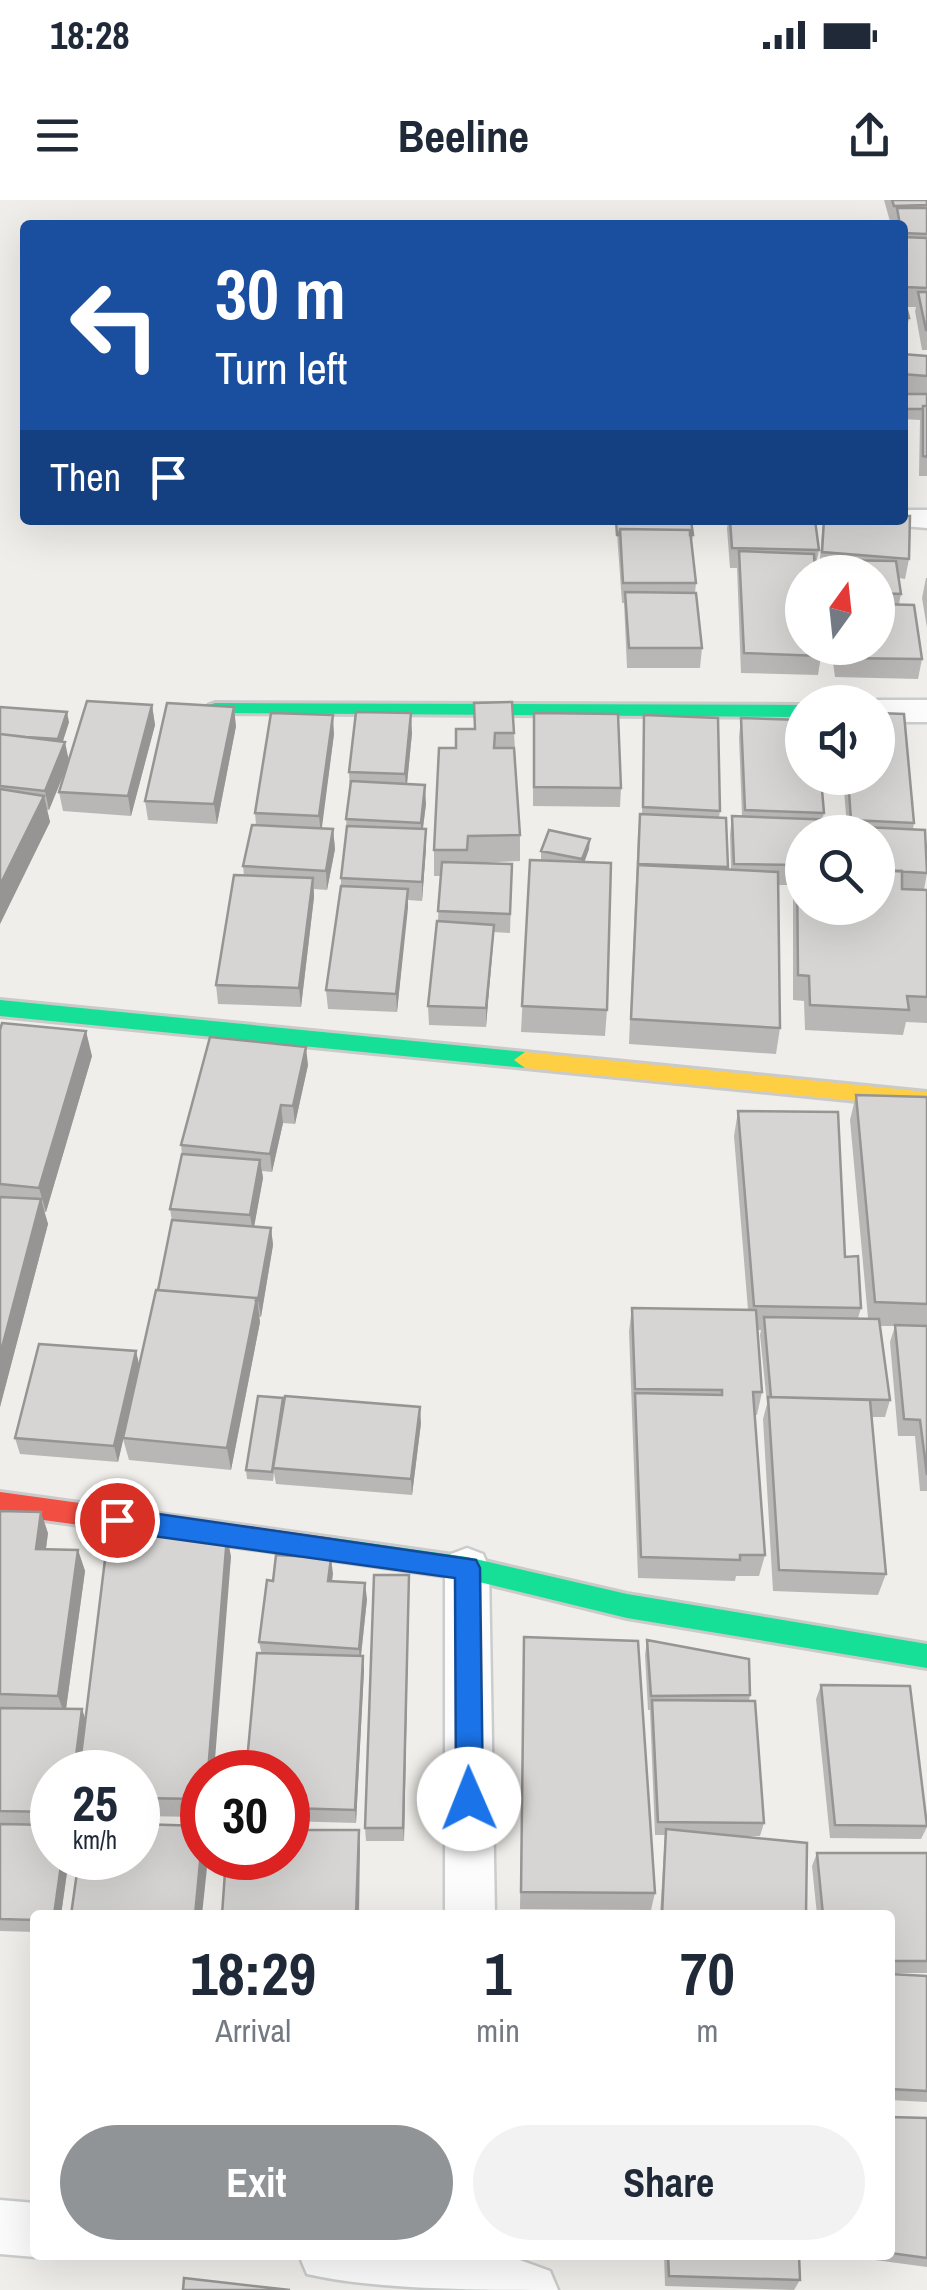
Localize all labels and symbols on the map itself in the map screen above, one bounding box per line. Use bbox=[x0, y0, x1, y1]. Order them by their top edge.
north arrow bbox=[785, 555, 895, 665]
pin bbox=[75, 1478, 160, 1563]
position arrow bbox=[417, 1747, 521, 1851]
speed limit sign: 30 bbox=[180, 1750, 310, 1880]

